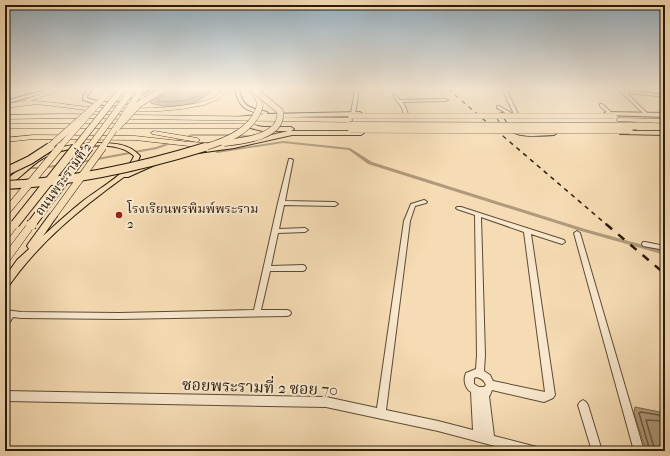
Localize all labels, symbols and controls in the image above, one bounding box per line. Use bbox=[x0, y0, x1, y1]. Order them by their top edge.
street label: ถนนพระรามที่ 2 bbox=[30, 138, 95, 218]
place label: โรงเรียนพรพิมพ์พระราม 2 bbox=[126, 200, 259, 231]
marker: โรงเรียนพรพิมพ์พระราม 2 bbox=[114, 210, 124, 220]
street label: ซอยพระรามที่ 2 ซอย 70 bbox=[182, 373, 338, 399]

